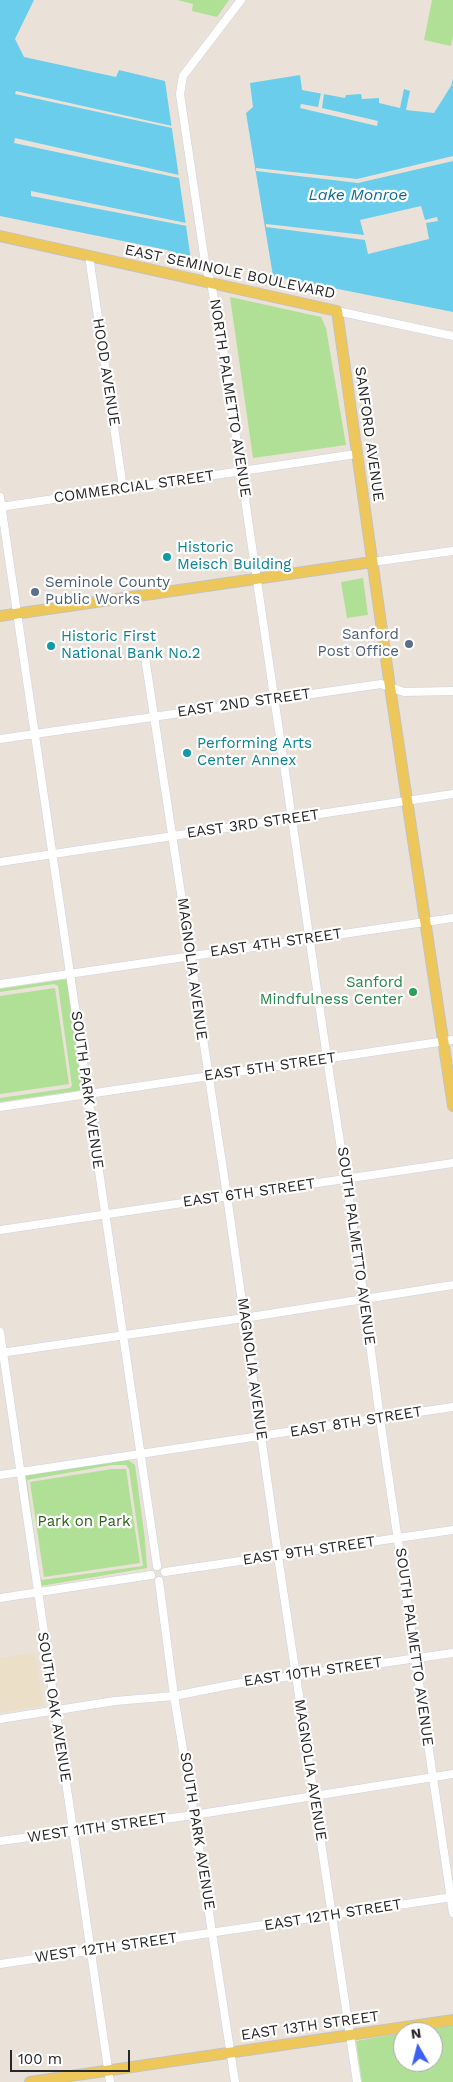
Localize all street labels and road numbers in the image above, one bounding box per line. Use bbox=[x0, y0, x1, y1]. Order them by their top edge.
street label: EAST SEMINOLE BOULEVARD bbox=[123, 241, 337, 303]
street label: NORTH PALMETTO AVENUE bbox=[205, 298, 255, 498]
street label: HOOD AVENUE bbox=[89, 317, 123, 427]
street label: SANFORD AVENUE bbox=[351, 365, 387, 503]
street label: COMMERCIAL STREET bbox=[53, 467, 215, 507]
street label: EAST 2ND STREET bbox=[176, 685, 312, 721]
street label: EAST 3RD STREET bbox=[186, 806, 320, 842]
street label: MAGNOLIA AVENUE bbox=[173, 897, 211, 1041]
street label: EAST 4TH STREET bbox=[209, 925, 343, 961]
street label: SOUTH PARK AVENUE bbox=[67, 1010, 107, 1170]
street label: EAST 5TH STREET bbox=[203, 1049, 337, 1085]
street label: SOUTH PALMETTO AVENUE bbox=[333, 1146, 379, 1346]
street label: EAST 6TH STREET bbox=[182, 1175, 316, 1211]
street label: MAGNOLIA AVENUE bbox=[233, 1297, 271, 1441]
street label: EAST 8TH STREET bbox=[289, 1403, 423, 1441]
street label: EAST 9TH STREET bbox=[242, 1533, 376, 1569]
street label: SOUTH PALMETTO AVENUE bbox=[391, 1547, 437, 1747]
street label: SOUTH OAK AVENUE bbox=[33, 1631, 75, 1783]
street label: EAST 10TH STREET bbox=[243, 1653, 383, 1691]
street label: MAGNOLIA AVENUE bbox=[290, 1698, 330, 1842]
street label: SOUTH PARK AVENUE bbox=[176, 1751, 218, 1911]
street label: WEST 11TH STREET bbox=[26, 1809, 168, 1847]
street label: EAST 12TH STREET bbox=[263, 1895, 403, 1935]
street label: WEST 12TH STREET bbox=[34, 1929, 178, 1967]
street label: EAST 13TH STREET bbox=[240, 2007, 380, 2045]

